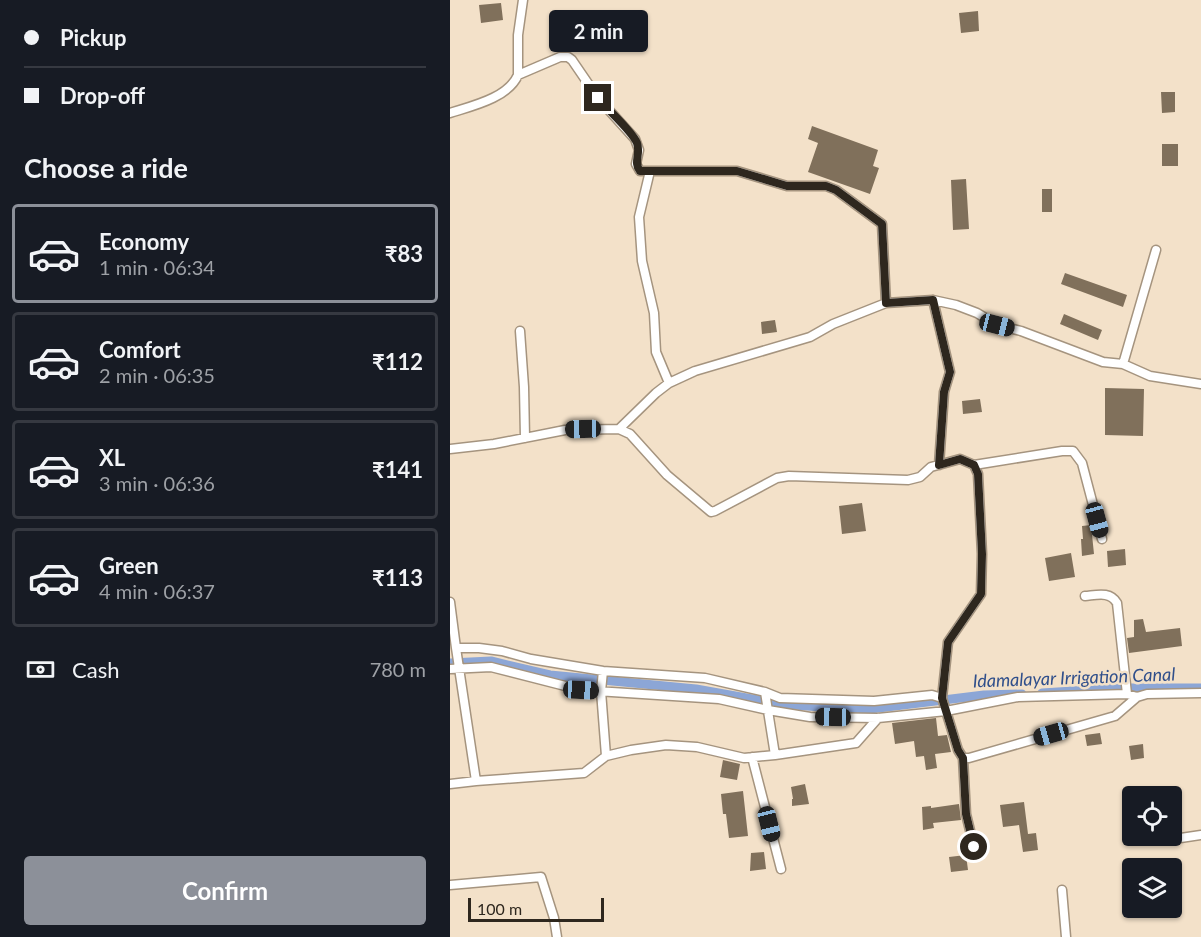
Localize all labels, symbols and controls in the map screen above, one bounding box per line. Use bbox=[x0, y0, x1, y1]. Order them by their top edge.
callout: 2 min bbox=[548, 11, 648, 53]
text: 2 min bbox=[574, 19, 623, 43]
text: Pickup bbox=[60, 24, 126, 51]
text: Drop-off bbox=[60, 82, 145, 109]
route end bbox=[584, 84, 611, 111]
text: Choose a ride bbox=[24, 151, 188, 184]
icon: car bbox=[27, 227, 81, 281]
text: Economy bbox=[99, 228, 189, 255]
text: ₹83 bbox=[385, 240, 423, 267]
text: 1 min · 06:34 bbox=[99, 255, 215, 279]
car bbox=[977, 312, 1017, 338]
icon: car bbox=[27, 335, 81, 389]
text: Comfort bbox=[99, 336, 181, 363]
text: ₹112 bbox=[372, 348, 423, 375]
text: 2 min · 06:35 bbox=[99, 363, 215, 387]
car bbox=[565, 420, 601, 438]
icon: car bbox=[27, 443, 81, 497]
text: XL bbox=[99, 444, 125, 471]
text: ₹141 bbox=[372, 456, 423, 483]
text: 3 min · 06:36 bbox=[99, 471, 215, 495]
car bbox=[1084, 500, 1110, 540]
icon: car bbox=[27, 551, 81, 605]
text: Green bbox=[99, 552, 159, 579]
text: ₹113 bbox=[372, 564, 423, 591]
text: 4 min · 06:37 bbox=[99, 579, 215, 603]
icon: cash bbox=[24, 653, 57, 686]
text: Cash bbox=[72, 656, 119, 683]
text: 780 m bbox=[370, 657, 426, 681]
water label: Idamalayar Irrigation Canal bbox=[972, 662, 1176, 692]
car bbox=[563, 680, 599, 700]
car bbox=[815, 708, 851, 726]
car bbox=[1031, 720, 1071, 748]
map controls bbox=[1122, 786, 1182, 918]
button: locate bbox=[1122, 786, 1182, 846]
car bbox=[756, 804, 782, 844]
route start bbox=[960, 833, 987, 860]
button: Confirm bbox=[24, 856, 426, 925]
button: layers bbox=[1122, 858, 1182, 918]
scale bar bbox=[468, 895, 604, 922]
text: 100 m bbox=[477, 899, 522, 918]

